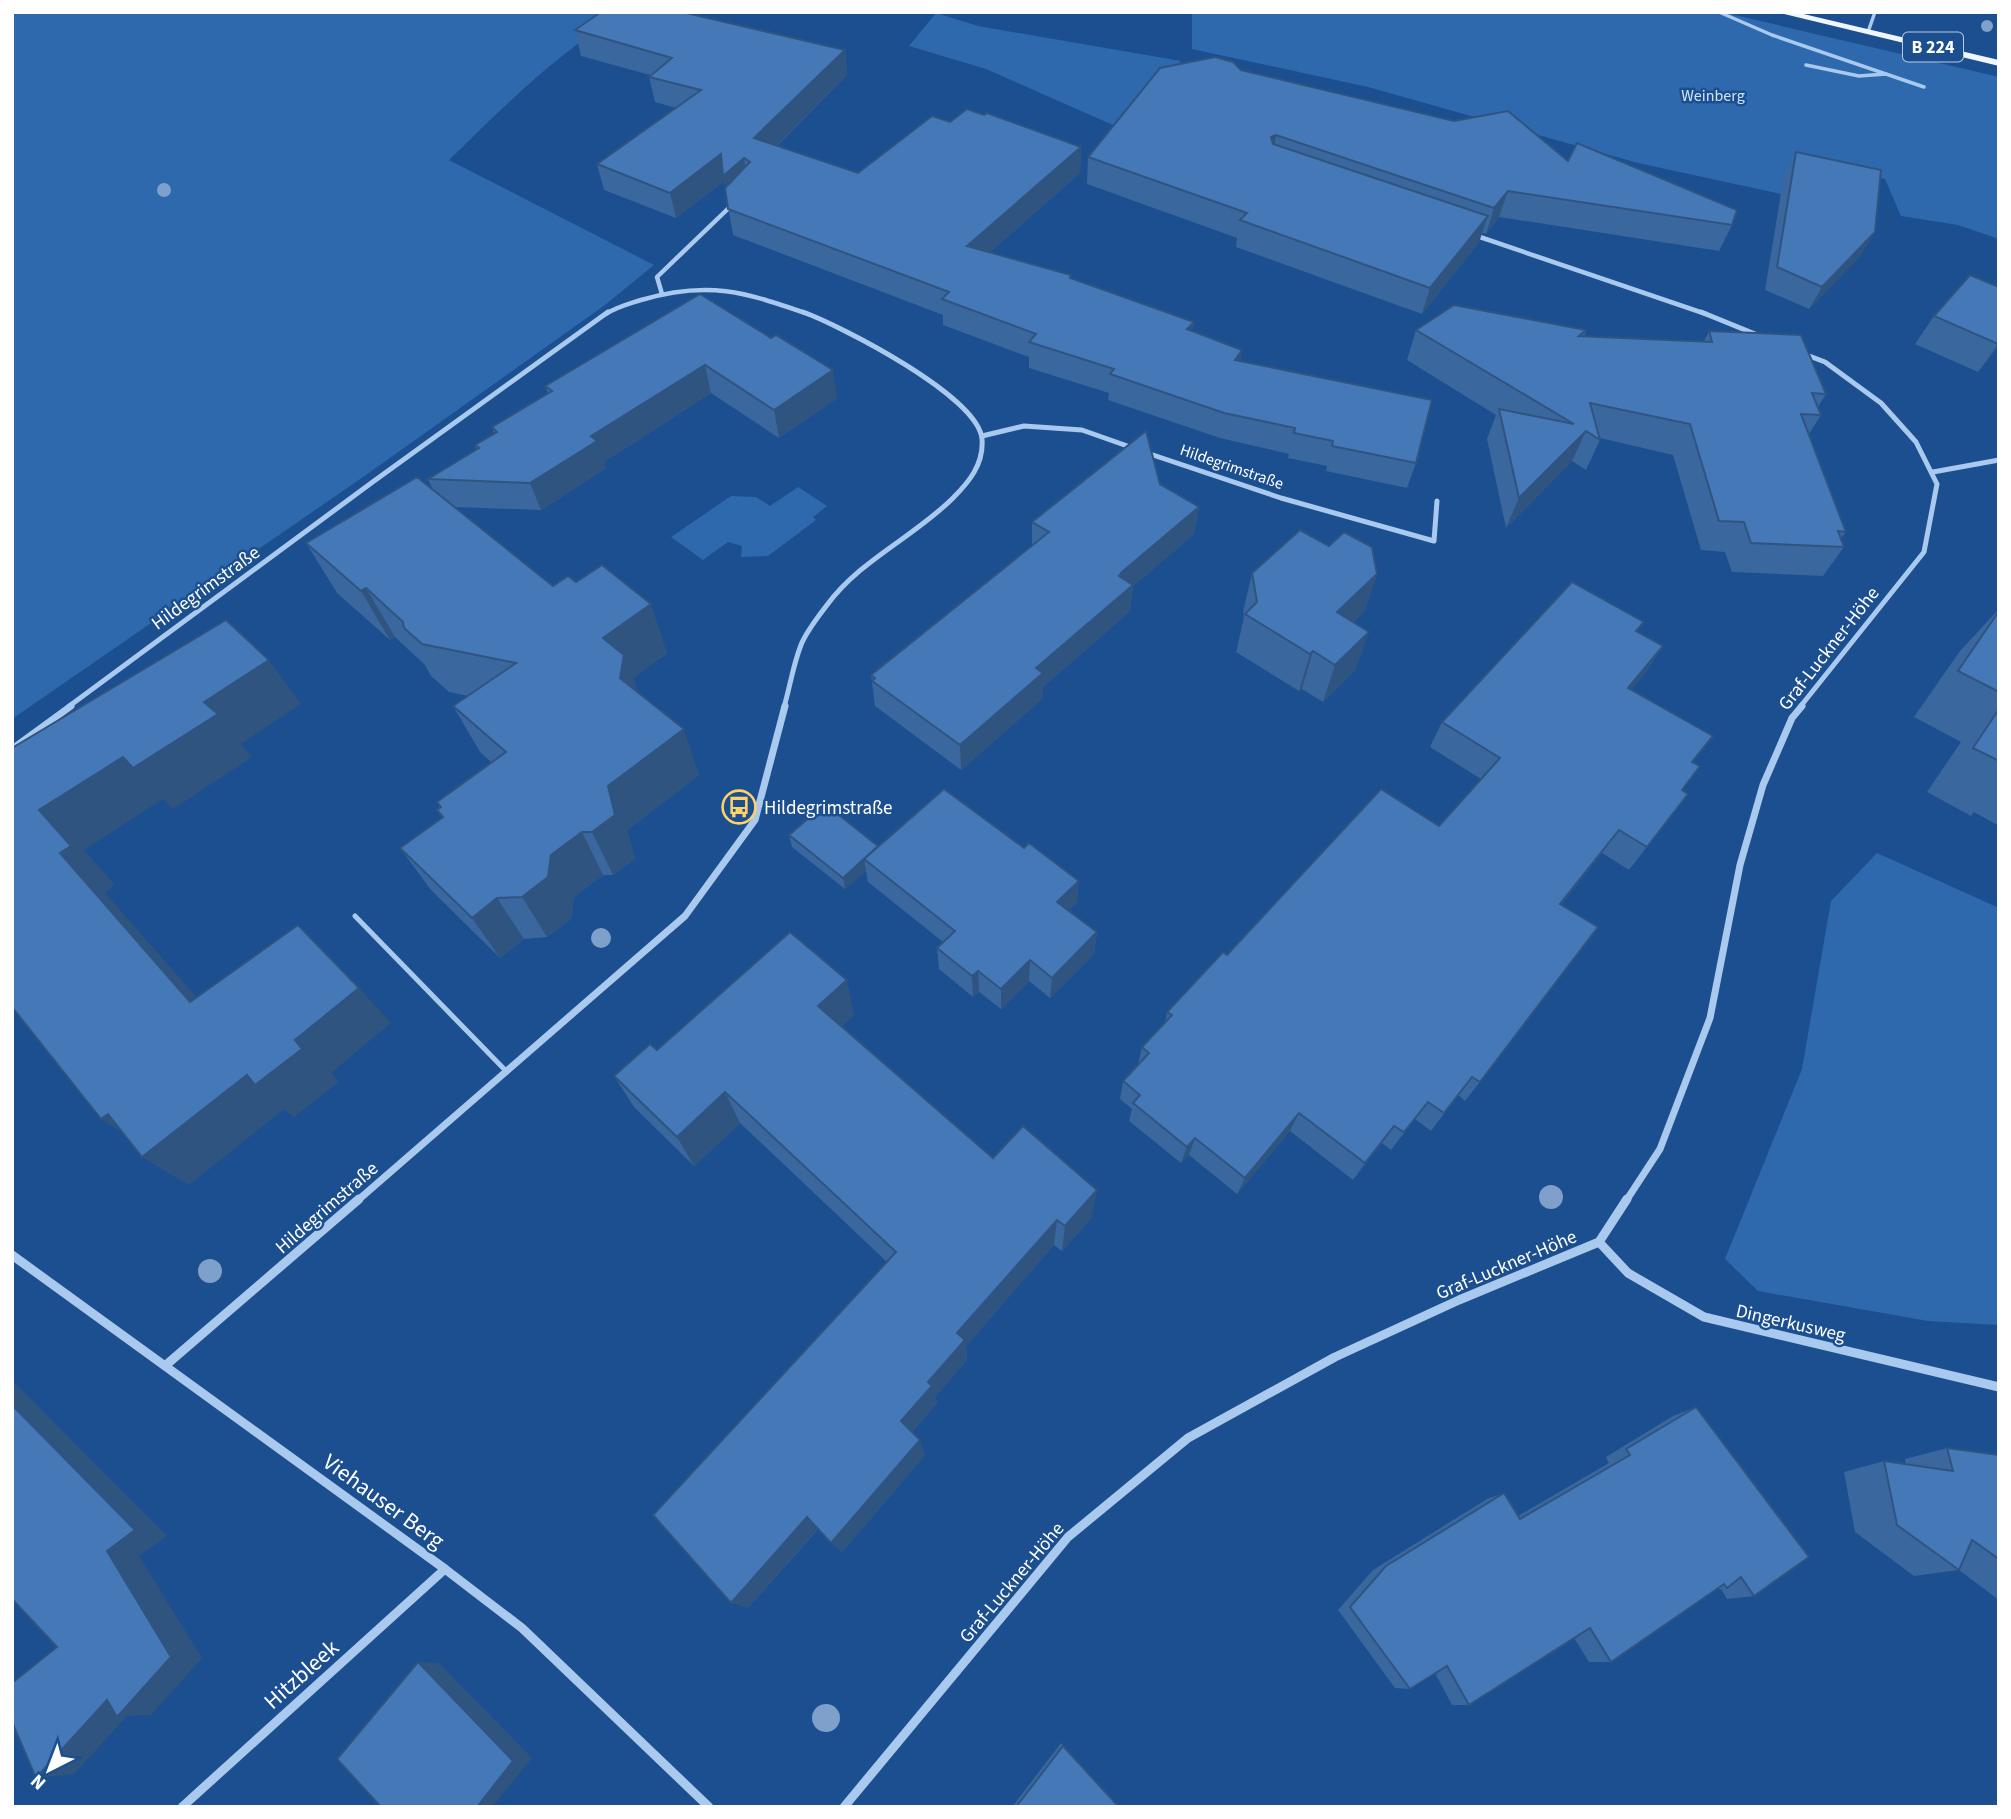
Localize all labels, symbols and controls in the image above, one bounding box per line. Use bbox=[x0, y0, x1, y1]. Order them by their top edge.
road number: B 224 bbox=[1903, 32, 1963, 62]
park label: Weinberg bbox=[1681, 85, 1745, 107]
street label: Hildegrimstraße bbox=[1177, 439, 1286, 495]
street label: Hildegrimstraße bbox=[146, 540, 266, 637]
street label: Graf-Luckner-Höhe bbox=[1772, 581, 1886, 716]
bus stop icon: Hildegrimstraße bbox=[720, 788, 758, 826]
place label: Hildegrimstraße bbox=[764, 795, 892, 822]
street label: Hildegrimstraße bbox=[270, 1156, 384, 1260]
street label: Graf-Luckner-Höhe bbox=[1432, 1224, 1581, 1307]
street label: Dingerkusweg bbox=[1733, 1298, 1849, 1349]
street label: Viehauser Berg bbox=[316, 1446, 452, 1557]
street label: Graf-Luckner-Höhe bbox=[953, 1517, 1071, 1649]
street label: Hitzbleek bbox=[256, 1631, 347, 1717]
north arrow bbox=[14, 1735, 84, 1805]
text: N bbox=[25, 1767, 52, 1796]

